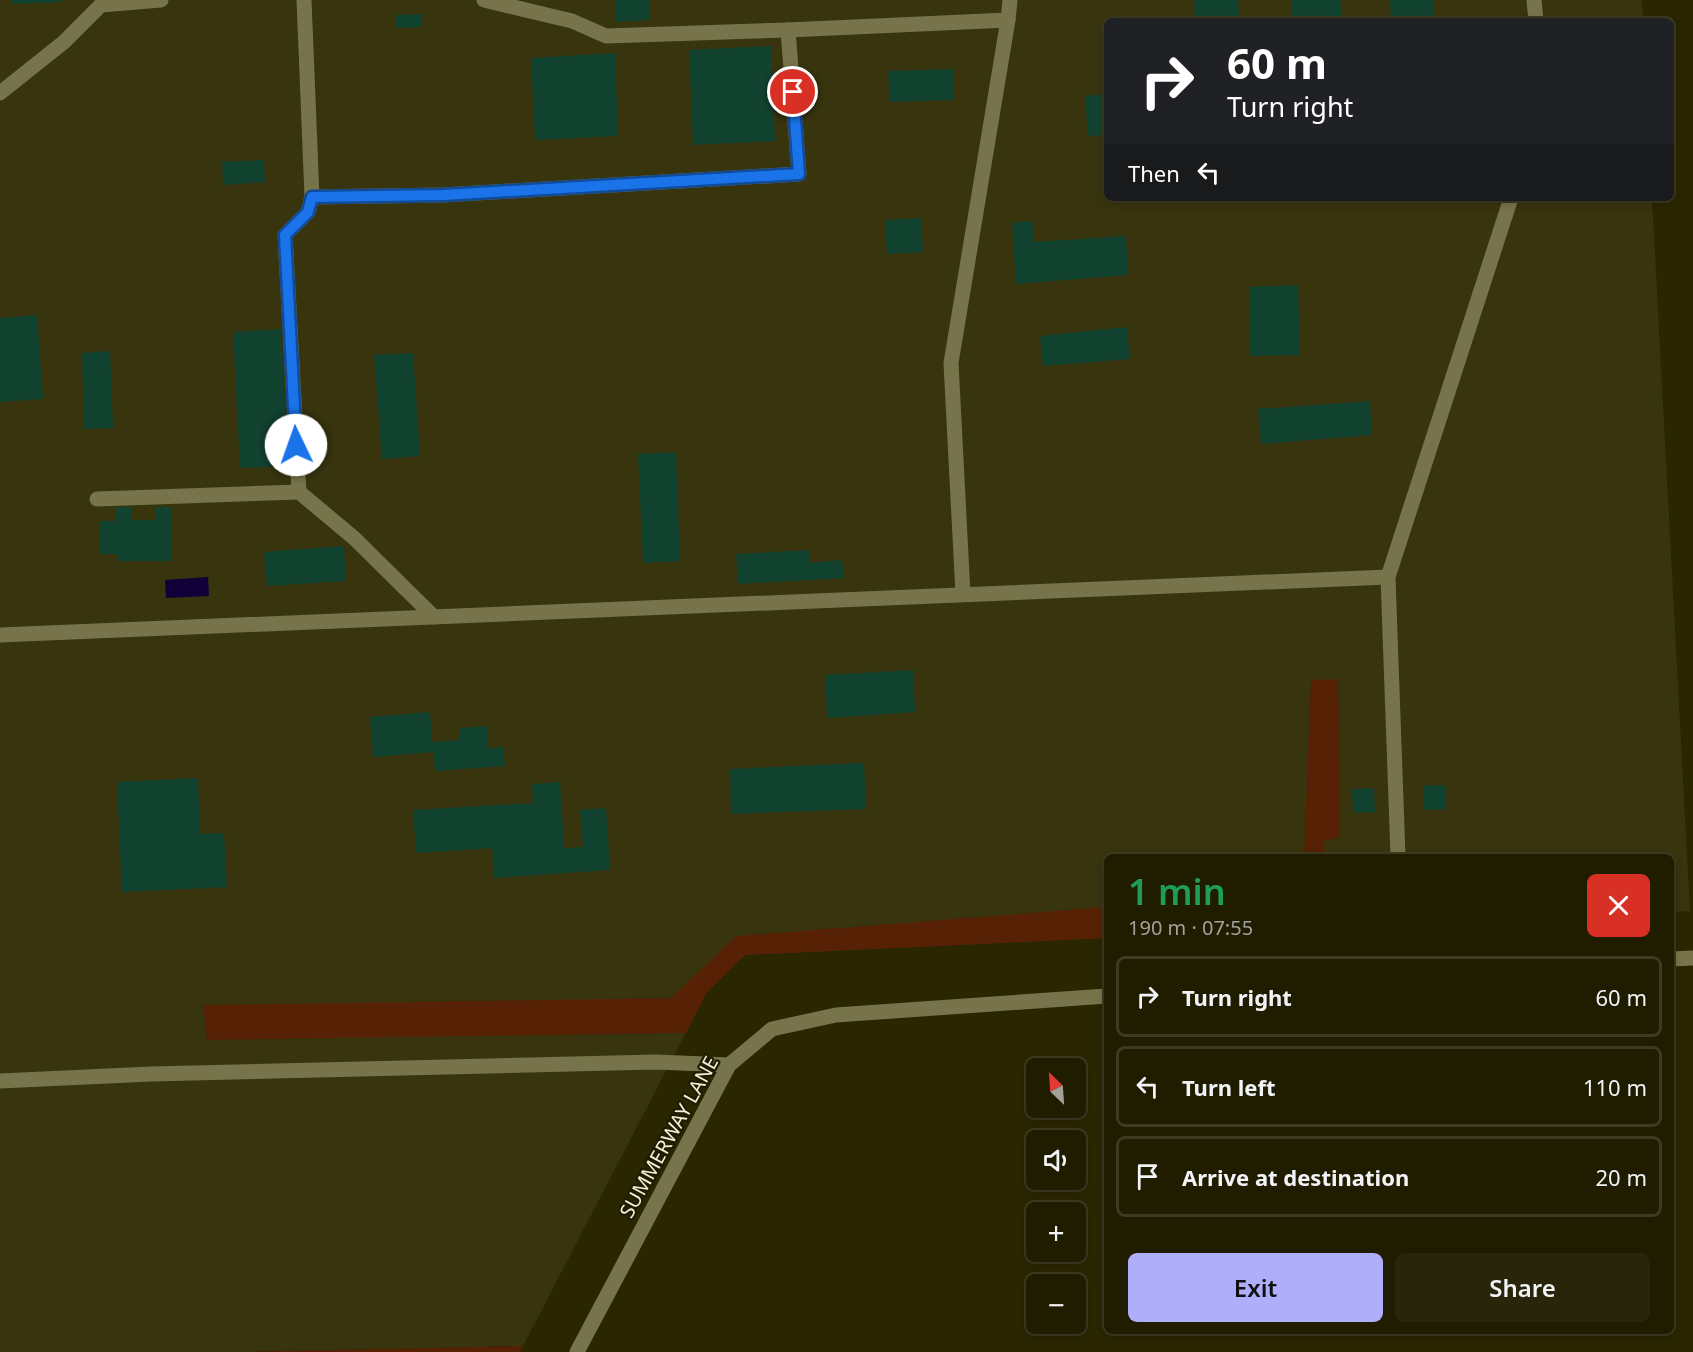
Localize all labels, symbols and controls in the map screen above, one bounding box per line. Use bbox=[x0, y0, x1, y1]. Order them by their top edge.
text: 60 m bbox=[1227, 34, 1327, 91]
icon: right bbox=[1128, 42, 1206, 120]
pin bbox=[767, 66, 818, 117]
icon: arrive bbox=[776, 75, 809, 108]
text: Turn right bbox=[1227, 88, 1353, 125]
icon: left bbox=[1192, 156, 1225, 189]
text: Then bbox=[1128, 158, 1180, 188]
position arrow bbox=[264, 413, 328, 477]
text: 1 min bbox=[1128, 867, 1226, 916]
button: close bbox=[1587, 874, 1650, 937]
text: 190 m · 07:55 bbox=[1128, 914, 1253, 941]
icon: right bbox=[1131, 980, 1164, 1013]
text: Turn right bbox=[1182, 982, 1292, 1012]
text: 60 m bbox=[1596, 982, 1647, 1012]
street label: SUMMERWAY LANE bbox=[613, 1051, 724, 1222]
north arrow bbox=[1026, 1058, 1086, 1118]
map controls bbox=[1026, 1058, 1086, 1334]
icon: left bbox=[1131, 1070, 1164, 1103]
text: Turn left bbox=[1182, 1072, 1276, 1102]
text: 110 m bbox=[1583, 1072, 1647, 1102]
button: sound bbox=[1026, 1130, 1086, 1190]
icon: arrive bbox=[1131, 1160, 1164, 1193]
text: Arrive at destination bbox=[1182, 1162, 1409, 1192]
text: 20 m bbox=[1596, 1162, 1647, 1192]
button: + bbox=[1026, 1202, 1086, 1262]
button: Exit bbox=[1128, 1253, 1383, 1322]
button: Share bbox=[1395, 1253, 1650, 1322]
button: − bbox=[1026, 1274, 1086, 1334]

